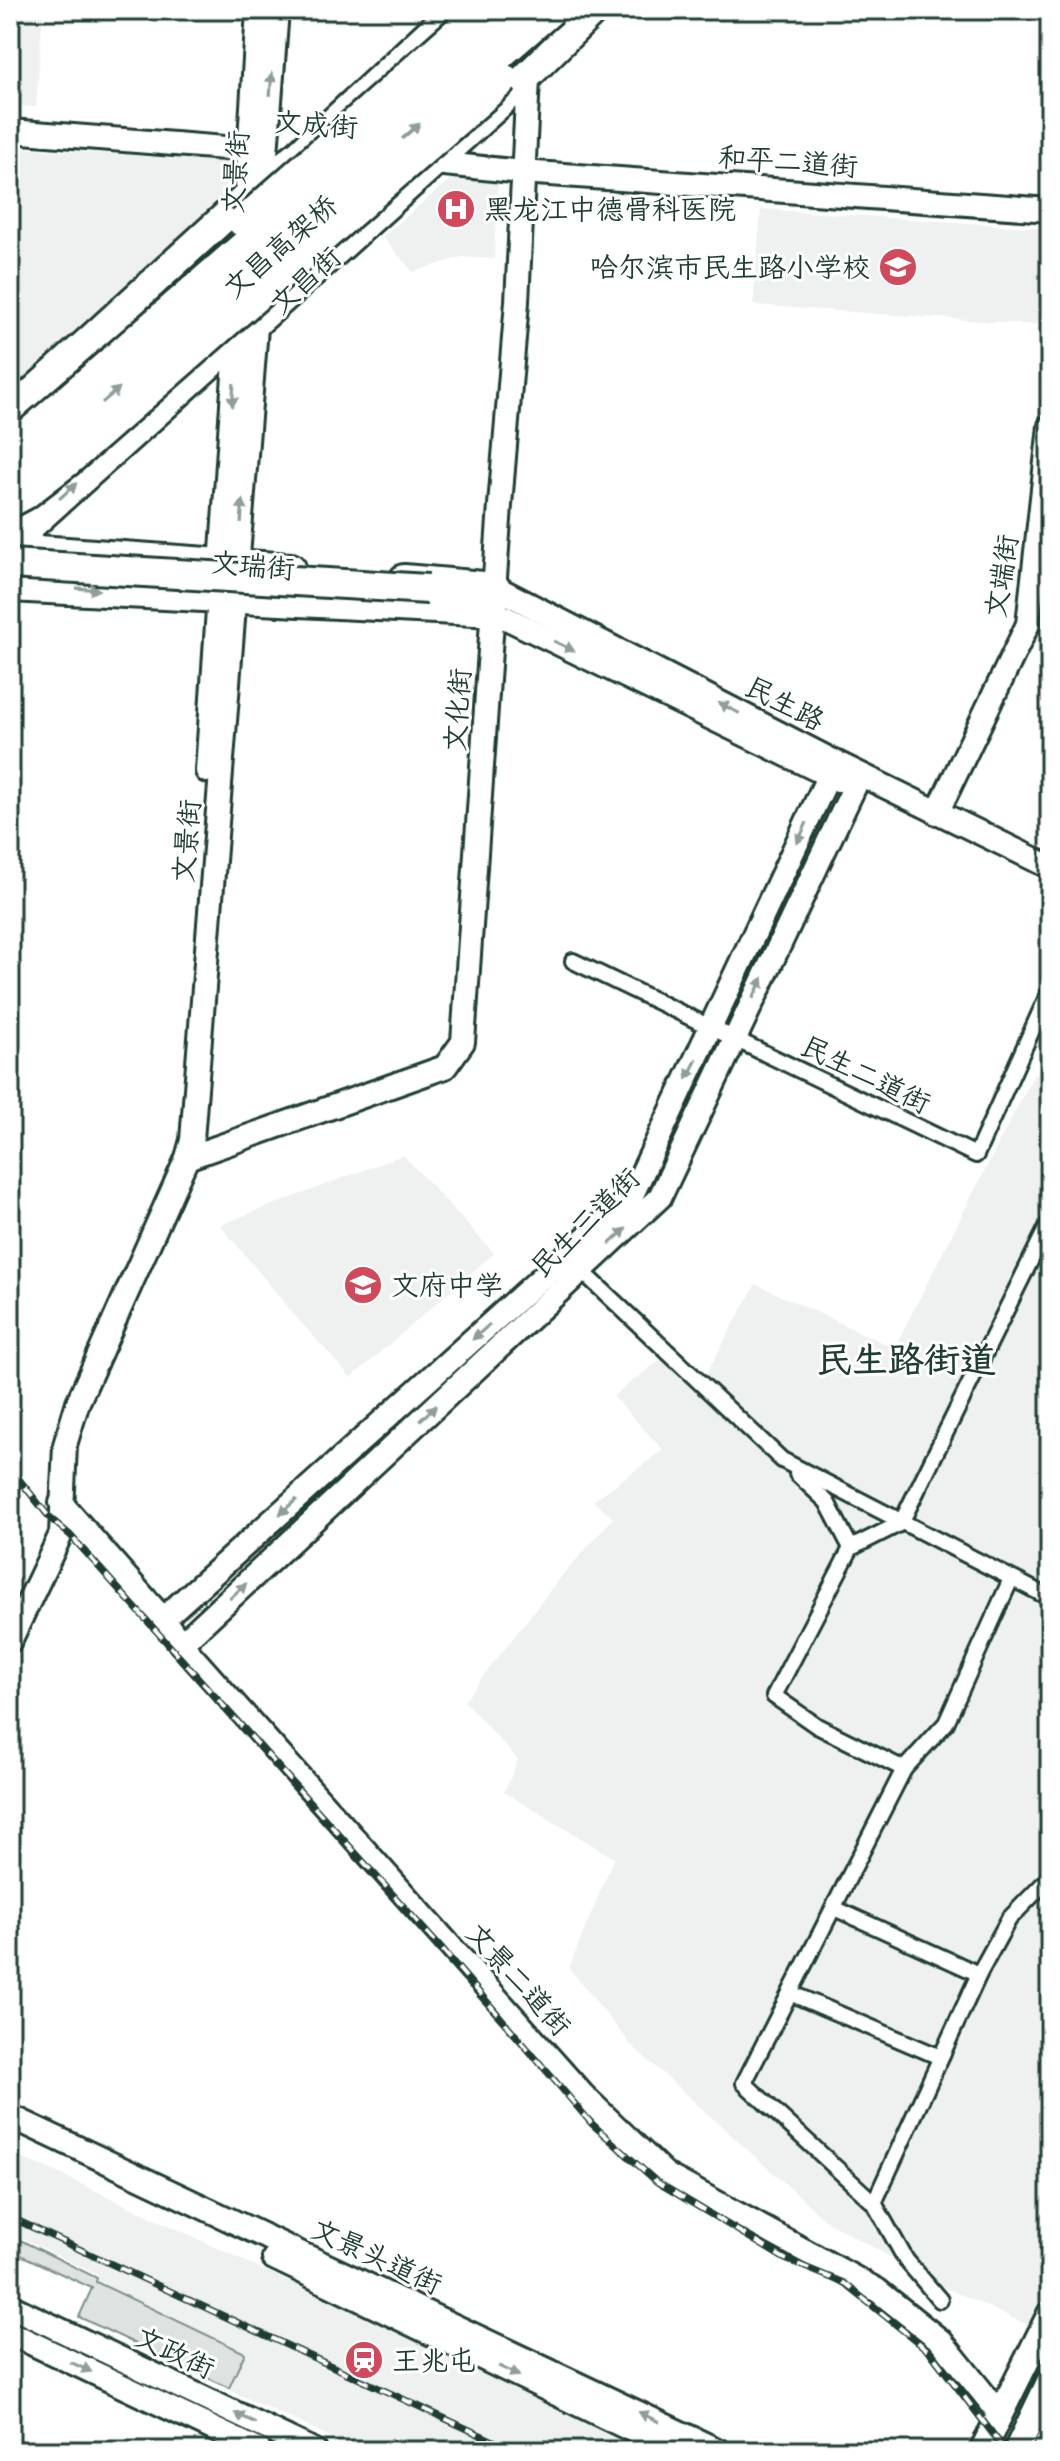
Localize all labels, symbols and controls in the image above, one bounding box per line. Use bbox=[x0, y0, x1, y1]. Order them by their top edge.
one-way arrow bbox=[265, 71, 278, 96]
street label: 文成街 bbox=[273, 105, 359, 146]
one-way arrow bbox=[401, 123, 421, 140]
street label: 文景街 bbox=[216, 129, 257, 215]
street label: 和平二道街 bbox=[717, 140, 859, 185]
street label: 文昌高架桥 bbox=[217, 188, 345, 306]
hospital icon: 黑龙江中德骨科医院 bbox=[435, 188, 477, 230]
place label: 黑龙江中德骨科医院 bbox=[484, 193, 736, 228]
street label: 文昌街 bbox=[263, 240, 349, 322]
school or university icon: 哈尔滨市民生路小学校 bbox=[877, 246, 919, 288]
place label: 哈尔滨市民生路小学校 bbox=[590, 251, 870, 286]
one-way arrow bbox=[226, 383, 239, 408]
one-way arrow bbox=[101, 386, 120, 404]
one-way arrow bbox=[58, 483, 77, 501]
one-way arrow bbox=[236, 498, 249, 523]
street label: 文端街 bbox=[979, 532, 1026, 620]
street label: 文瑞街 bbox=[209, 545, 296, 588]
one-way arrow bbox=[76, 583, 101, 596]
one-way arrow bbox=[553, 640, 576, 653]
street label: 文化街 bbox=[438, 667, 479, 753]
street label: 民生路 bbox=[739, 670, 830, 739]
one-way arrow bbox=[718, 701, 741, 715]
street label: 文景街 bbox=[166, 798, 209, 885]
one-way arrow bbox=[795, 821, 809, 845]
one-way arrow bbox=[751, 977, 765, 1000]
street label: 民生二道街 bbox=[795, 1029, 936, 1122]
one-way arrow bbox=[685, 1057, 699, 1080]
street label: 民生三道街 bbox=[524, 1161, 648, 1285]
one-way arrow bbox=[608, 1227, 627, 1245]
school or university icon: 文府中学 bbox=[342, 1264, 384, 1306]
place label: 文府中学 bbox=[391, 1269, 503, 1304]
one-way arrow bbox=[471, 1323, 490, 1341]
district label: 民生路街道 bbox=[816, 1338, 996, 1383]
one-way arrow bbox=[418, 1405, 437, 1423]
one-way arrow bbox=[279, 1497, 298, 1515]
one-way arrow bbox=[228, 1582, 247, 1600]
street label: 文景二道街 bbox=[458, 1916, 578, 2044]
street label: 文景头道街 bbox=[306, 2212, 447, 2303]
street label: 文政街 bbox=[129, 2320, 220, 2387]
station icon: 王兆屯 bbox=[343, 2339, 385, 2381]
place label: 王兆屯 bbox=[392, 2344, 476, 2379]
one-way arrow bbox=[69, 2360, 92, 2374]
one-way arrow bbox=[498, 2364, 521, 2378]
one-way arrow bbox=[637, 2410, 660, 2424]
one-way arrow bbox=[233, 2411, 256, 2425]

